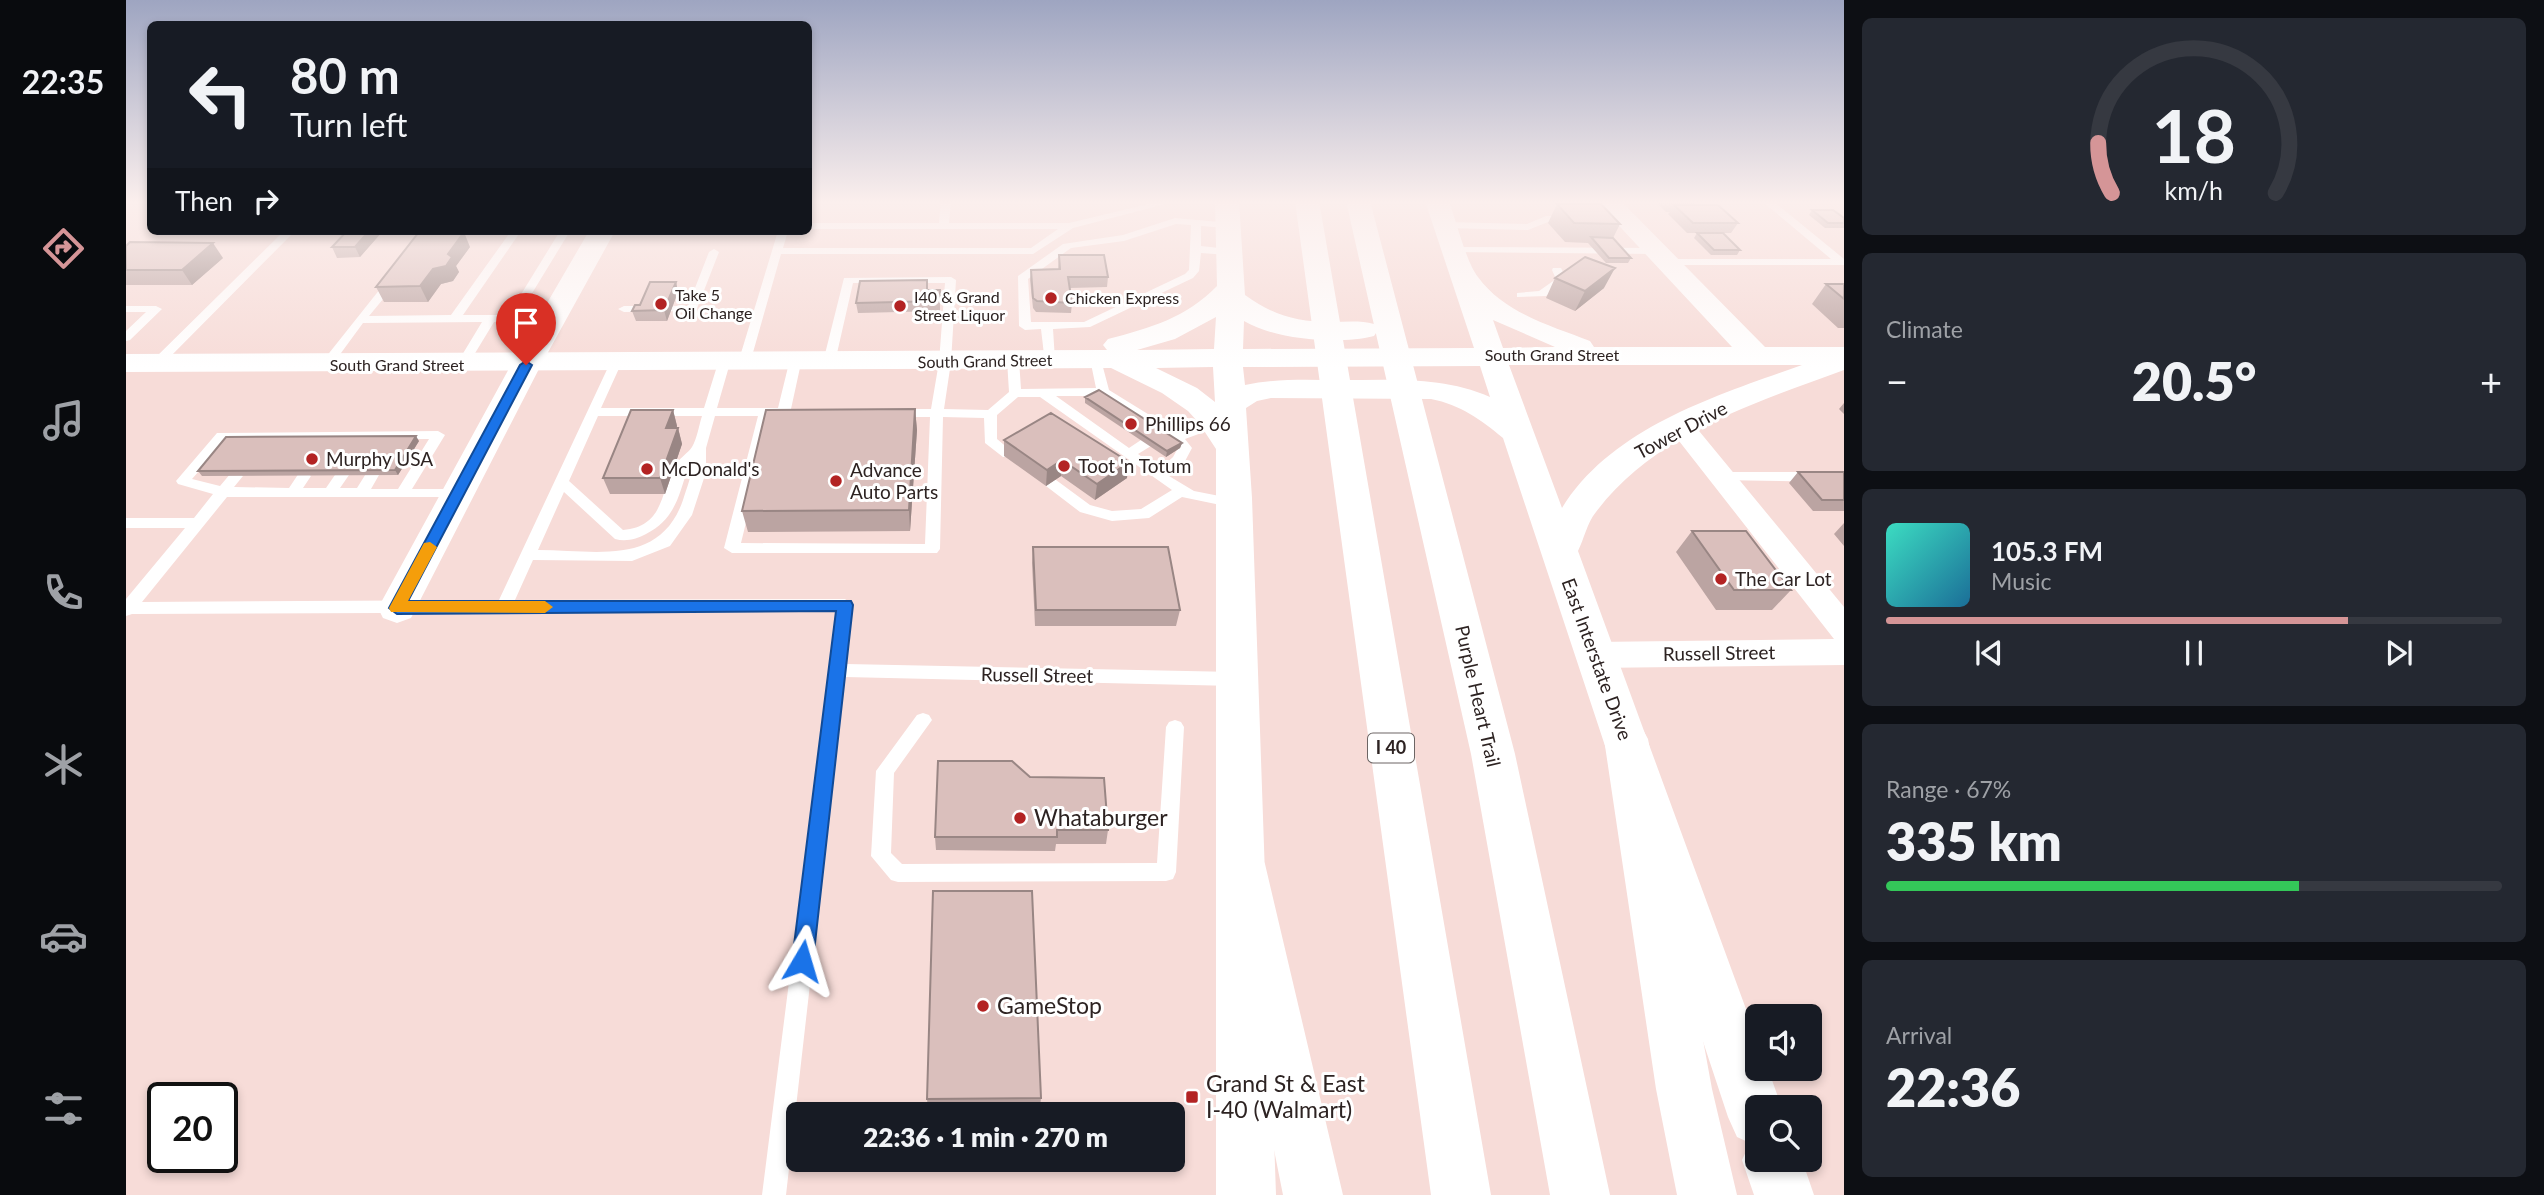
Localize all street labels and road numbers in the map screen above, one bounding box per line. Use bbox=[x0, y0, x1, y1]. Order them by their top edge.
street label: South Grand Street bbox=[1485, 345, 1620, 364]
street label: South Grand Street bbox=[917, 350, 1053, 371]
street label: South Grand Street bbox=[330, 355, 465, 374]
street label: Tower Drive bbox=[1631, 396, 1731, 463]
street label: East Interstate Drive bbox=[1557, 575, 1637, 743]
street label: Purple Heart Trail bbox=[1451, 623, 1506, 769]
street label: Russell Street bbox=[1663, 640, 1776, 665]
street label: Russell Street bbox=[981, 662, 1094, 687]
road number: I 40 bbox=[1368, 734, 1414, 762]

